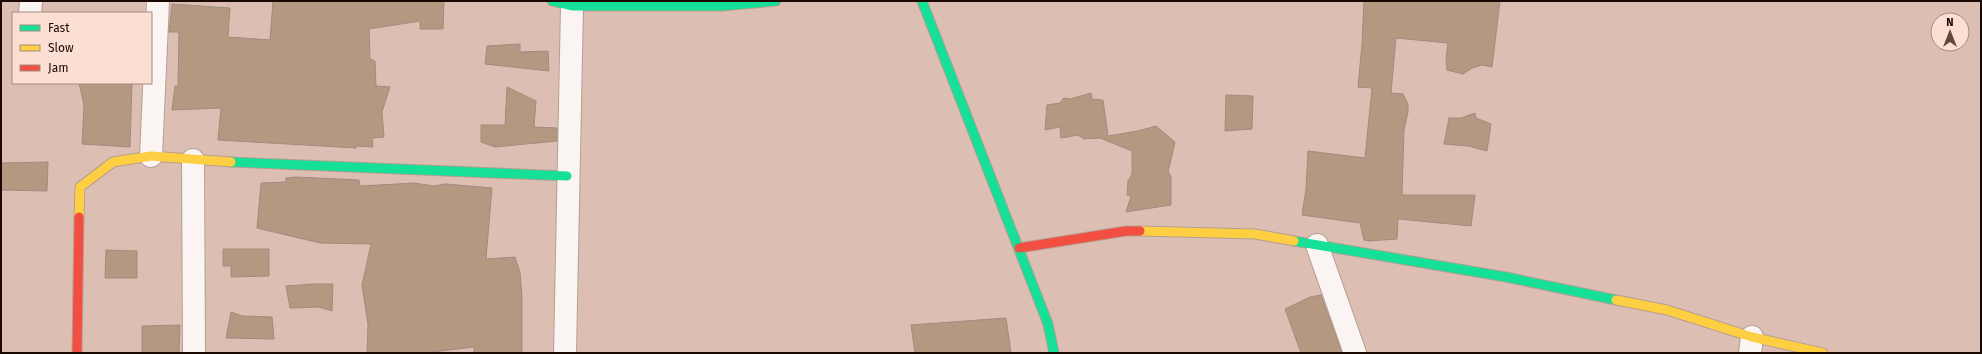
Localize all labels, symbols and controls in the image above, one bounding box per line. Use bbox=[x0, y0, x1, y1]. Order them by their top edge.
legend bbox=[12, 12, 152, 84]
north arrow bbox=[1930, 12, 1970, 52]
text: N bbox=[1946, 16, 1954, 29]
text: Fast bbox=[48, 21, 70, 35]
text: Slow bbox=[48, 41, 74, 55]
text: Jam bbox=[48, 61, 68, 75]

